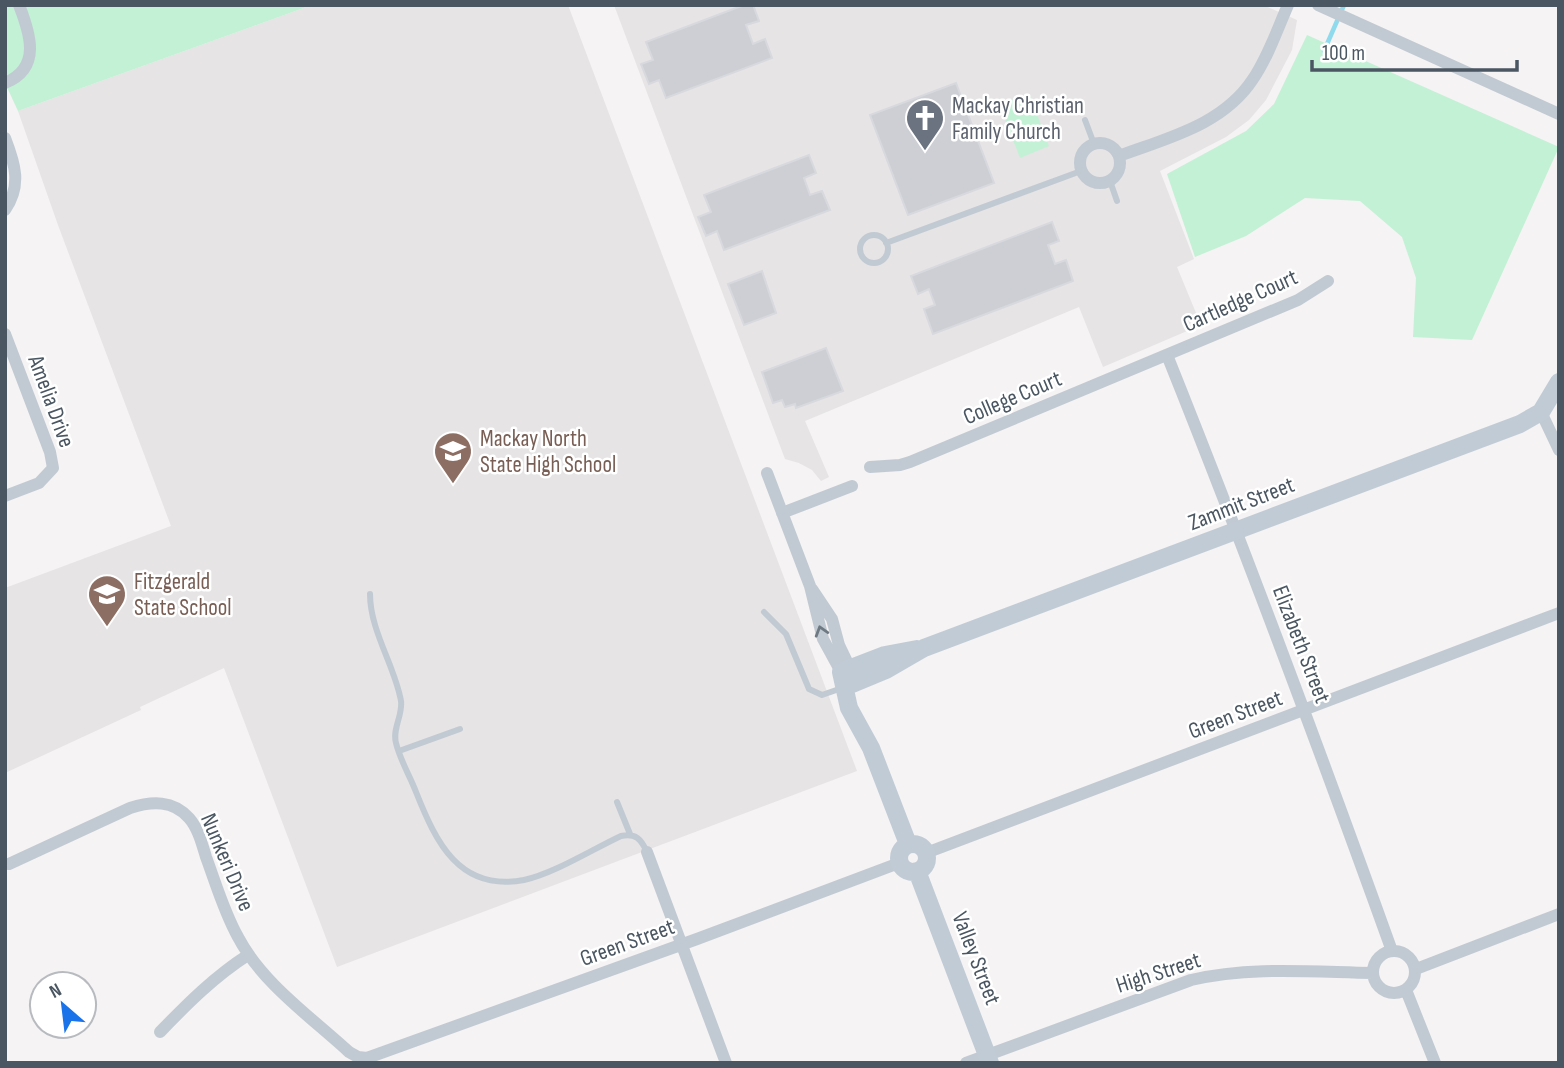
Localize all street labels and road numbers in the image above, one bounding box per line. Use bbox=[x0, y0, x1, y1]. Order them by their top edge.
street label: Cartledge Court bbox=[1179, 263, 1302, 339]
street label: Amelia Drive bbox=[21, 351, 81, 451]
street label: College Court bbox=[959, 365, 1066, 431]
street label: Zammit Street bbox=[1184, 471, 1298, 537]
street label: Elizabeth Street bbox=[1266, 582, 1336, 707]
street label: Green Street bbox=[1184, 684, 1286, 746]
street label: Nunkeri Drive bbox=[194, 809, 260, 916]
street label: Valley Street bbox=[946, 908, 1007, 1009]
street label: Green Street bbox=[576, 913, 678, 973]
street label: High Street bbox=[1113, 946, 1204, 1000]

